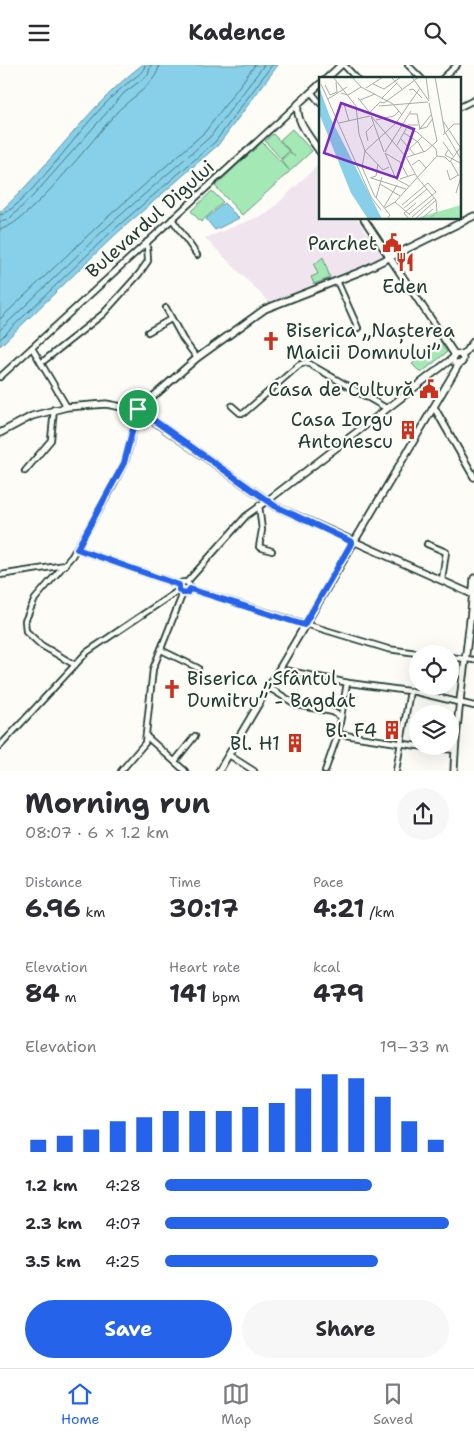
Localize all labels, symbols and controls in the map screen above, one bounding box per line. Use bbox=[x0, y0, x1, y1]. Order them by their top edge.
text: Kadence bbox=[188, 18, 286, 47]
icon: menu bbox=[25, 19, 53, 47]
icon: search bbox=[421, 19, 449, 47]
inset map bbox=[319, 77, 462, 220]
street label: Bulevardul Digului bbox=[80, 155, 220, 283]
place label: Parchet bbox=[308, 231, 377, 256]
public building icon: Parchet bbox=[381, 232, 403, 254]
restaurant icon: Eden bbox=[394, 251, 416, 273]
place label: Eden bbox=[382, 274, 428, 299]
place label: Biserica „Nașterea Maicii Domnului” bbox=[286, 318, 455, 365]
church icon: Biserica „Nașterea Maicii Domnului” bbox=[260, 330, 282, 352]
place label: Casa de Cultură bbox=[268, 377, 414, 402]
public building icon: Casa de Cultură bbox=[418, 378, 440, 400]
pin bbox=[117, 388, 159, 430]
icon: arrive bbox=[124, 395, 152, 423]
place label: Casa Iorgu Antonescu bbox=[291, 407, 393, 454]
building icon: Casa Iorgu Antonescu bbox=[397, 419, 419, 441]
map controls bbox=[409, 645, 459, 755]
button: locate bbox=[409, 645, 459, 695]
place label: Biserica „Sfântul Dumitru” - Bagdat bbox=[187, 666, 356, 713]
church icon: Biserica „Sfântul Dumitru” - Bagdat bbox=[161, 678, 183, 700]
button: layers bbox=[409, 705, 459, 755]
place label: Bl. F4 bbox=[325, 718, 377, 743]
building icon: Bl. F4 bbox=[381, 719, 403, 741]
place label: Bl. H1 bbox=[230, 731, 280, 756]
building icon: Bl. H1 bbox=[284, 732, 306, 754]
text: Morning run bbox=[25, 784, 210, 822]
button: share bbox=[397, 788, 449, 840]
text: 08:07 · 6 × 1.2 km bbox=[25, 822, 169, 843]
text: Distance bbox=[25, 873, 82, 891]
text: Time bbox=[169, 873, 201, 891]
text: Pace bbox=[313, 873, 344, 891]
text: 6.96 bbox=[25, 891, 81, 925]
text: 30:17 bbox=[169, 891, 239, 925]
text: 4:21 bbox=[313, 891, 365, 925]
text: km bbox=[81, 903, 105, 921]
text: /km bbox=[365, 903, 395, 921]
text: Elevation bbox=[25, 958, 88, 976]
text: Heart rate bbox=[169, 958, 240, 976]
text: kcal bbox=[313, 958, 340, 976]
text: 84 bbox=[25, 976, 60, 1010]
text: 141 bbox=[169, 976, 207, 1010]
text: 479 bbox=[313, 976, 364, 1010]
text: m bbox=[60, 988, 77, 1006]
text: bpm bbox=[207, 988, 240, 1006]
text: Elevation bbox=[25, 1036, 97, 1057]
text: 19–33 m bbox=[380, 1036, 449, 1057]
text: 1.2 km bbox=[25, 1175, 78, 1196]
text: 4:28 bbox=[105, 1175, 141, 1196]
text: 2.3 km bbox=[25, 1213, 82, 1234]
text: 4:07 bbox=[105, 1213, 141, 1234]
text: 3.5 km bbox=[25, 1251, 81, 1272]
text: 4:25 bbox=[105, 1251, 140, 1272]
button: Save bbox=[25, 1300, 232, 1358]
button: Share bbox=[242, 1300, 449, 1358]
tab: Home bbox=[61, 1380, 99, 1428]
tab: Map bbox=[221, 1380, 251, 1428]
tab: Saved bbox=[373, 1380, 413, 1428]

